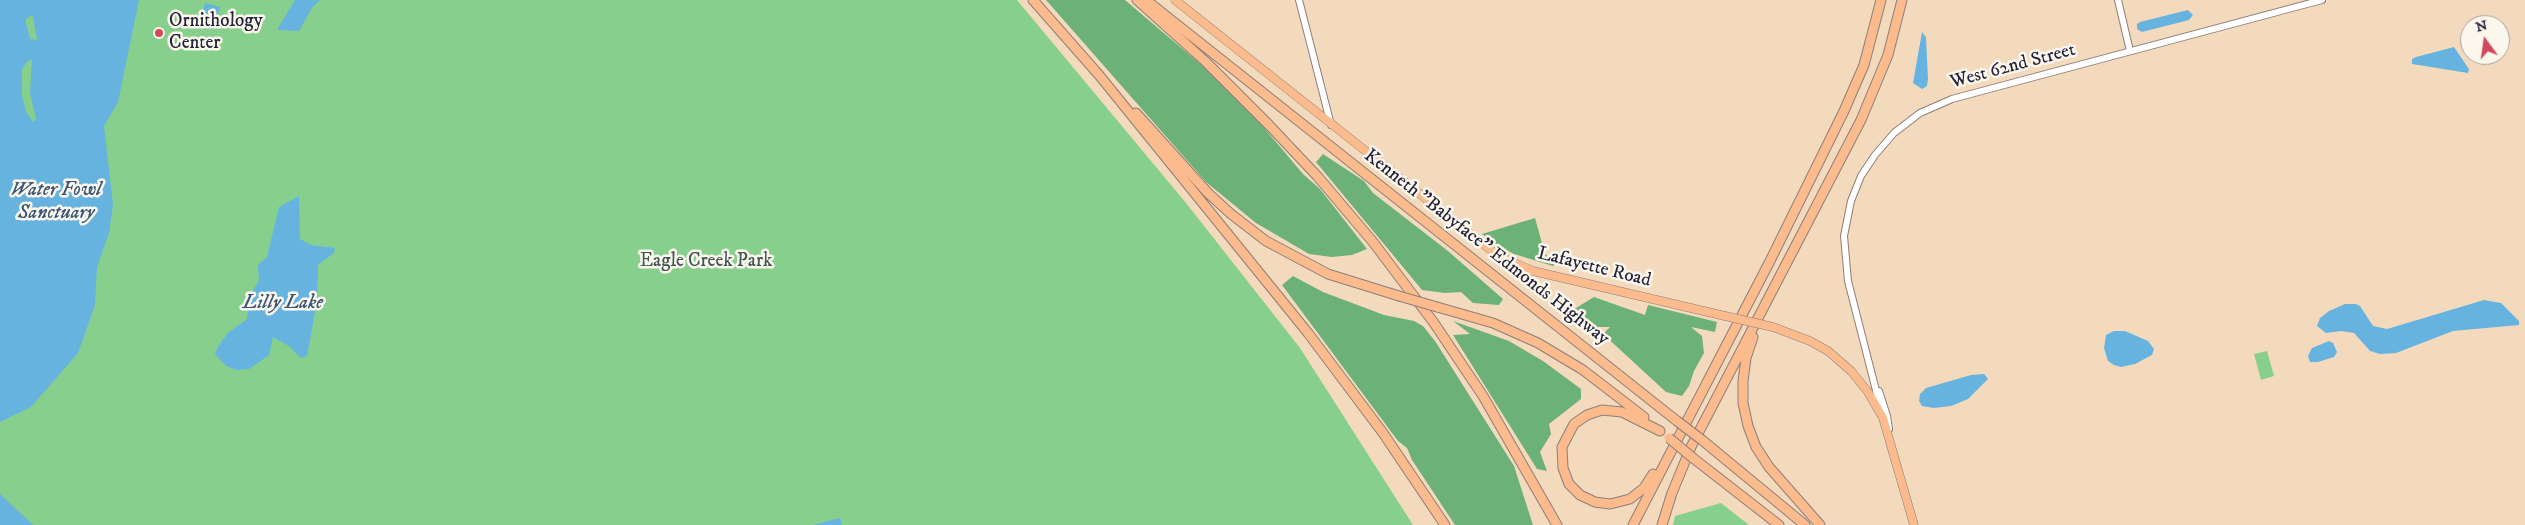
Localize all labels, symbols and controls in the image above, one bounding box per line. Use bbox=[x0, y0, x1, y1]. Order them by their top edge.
place label: Ornithology Center bbox=[169, 11, 263, 55]
north arrow bbox=[2460, 15, 2510, 65]
text: N bbox=[2474, 16, 2489, 37]
marker: Ornithology Center bbox=[153, 27, 165, 39]
street label: West 62nd Street bbox=[1948, 39, 2078, 95]
street label: Kenneth "Babyface" Edmonds Highway bbox=[1359, 145, 1613, 351]
water label: Water Fowl Sanctuary bbox=[10, 179, 102, 226]
street label: Lafayette Road bbox=[1535, 243, 1653, 293]
park label: Eagle Creek Park bbox=[640, 251, 772, 273]
water label: Lilly Lake bbox=[243, 292, 323, 316]

